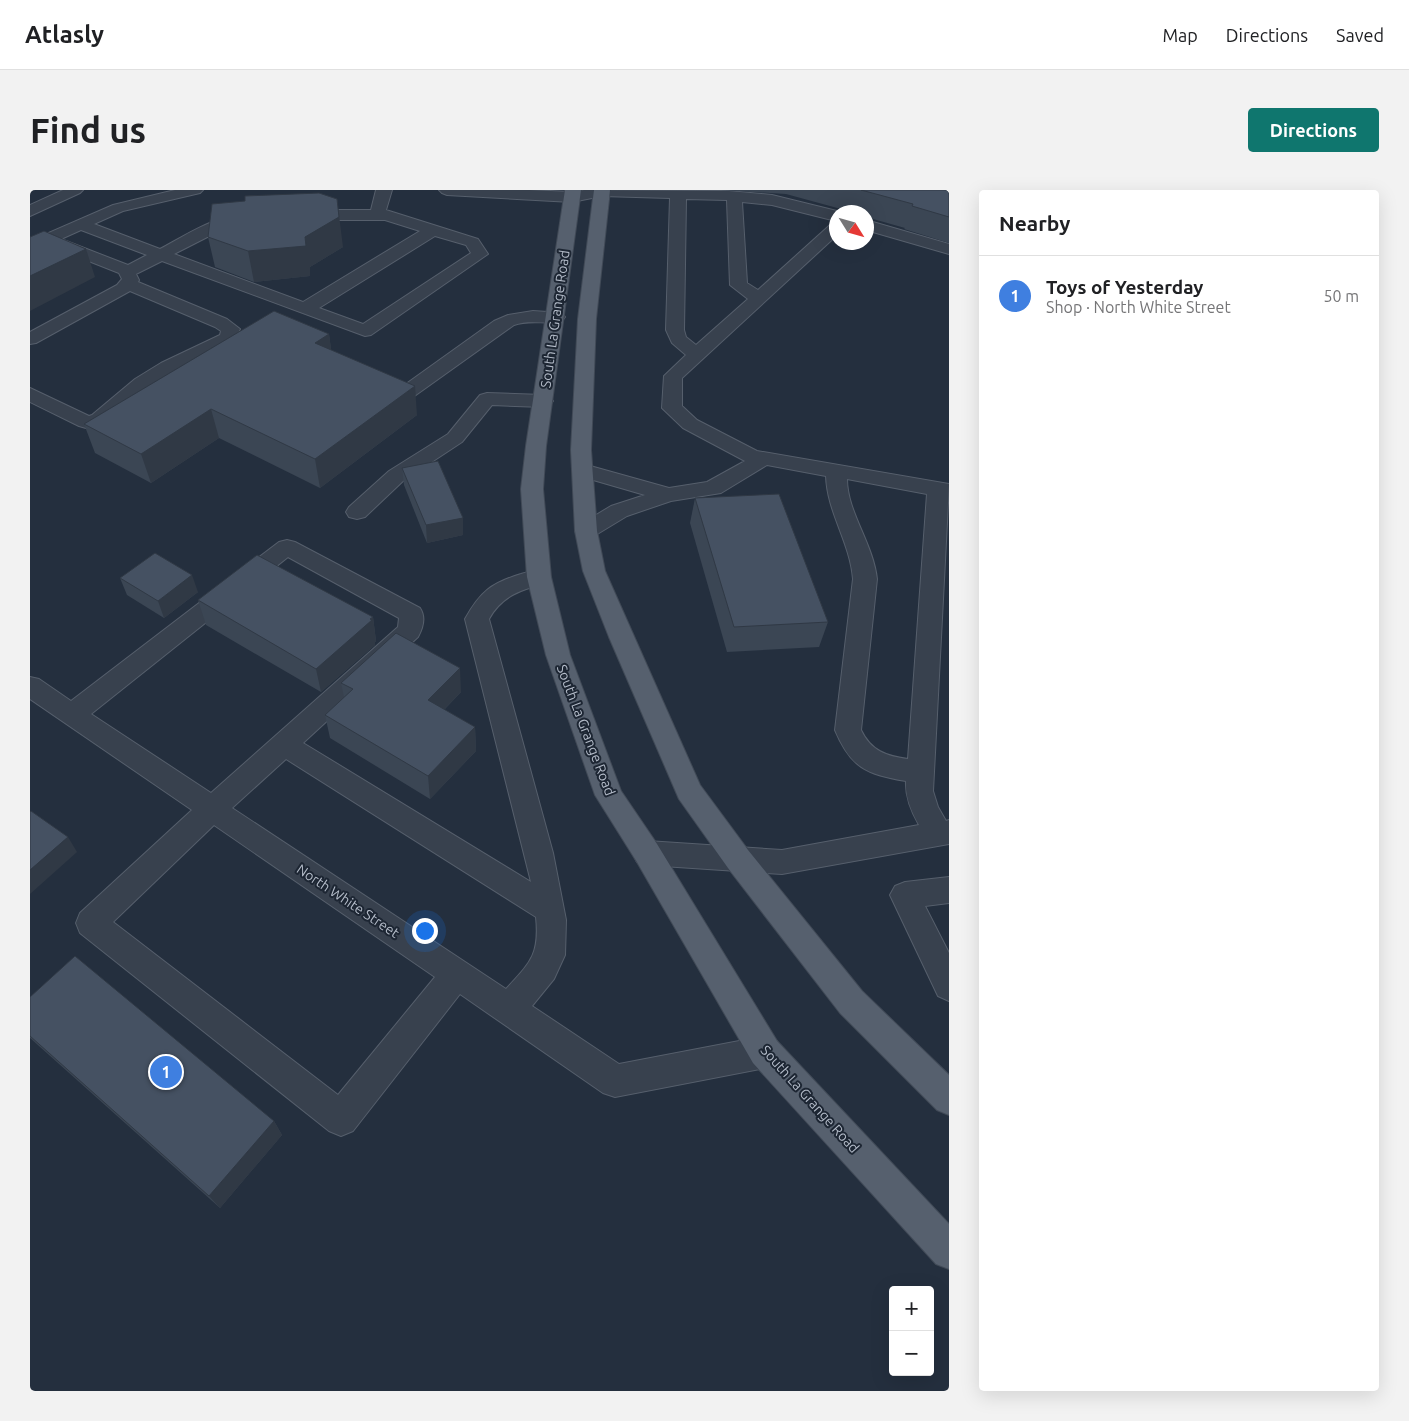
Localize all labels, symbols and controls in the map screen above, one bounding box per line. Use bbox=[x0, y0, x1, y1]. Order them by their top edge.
text: Atlasly bbox=[25, 21, 104, 48]
text: Map bbox=[1162, 25, 1198, 45]
text: Directions bbox=[1226, 25, 1308, 45]
text: Saved bbox=[1336, 25, 1384, 45]
button: Directions bbox=[1248, 108, 1379, 152]
text: Find us bbox=[30, 110, 146, 150]
north arrow bbox=[829, 205, 874, 250]
text: Nearby bbox=[999, 211, 1070, 235]
street label: South La Grange Road bbox=[537, 249, 573, 389]
text: Toys of Yesterday bbox=[1046, 276, 1203, 298]
text: 1 bbox=[1010, 287, 1020, 305]
text: 50 m bbox=[1323, 287, 1359, 305]
text: Shop · North White Street bbox=[1046, 298, 1231, 316]
street label: South La Grange Road bbox=[554, 662, 618, 798]
street label: North White Street bbox=[294, 861, 403, 941]
your location bbox=[412, 918, 438, 944]
street label: South La Grange Road bbox=[758, 1042, 862, 1156]
pin: 1 bbox=[150, 1053, 182, 1091]
map controls bbox=[889, 1286, 934, 1376]
button: + bbox=[889, 1286, 934, 1331]
button: − bbox=[889, 1331, 934, 1376]

